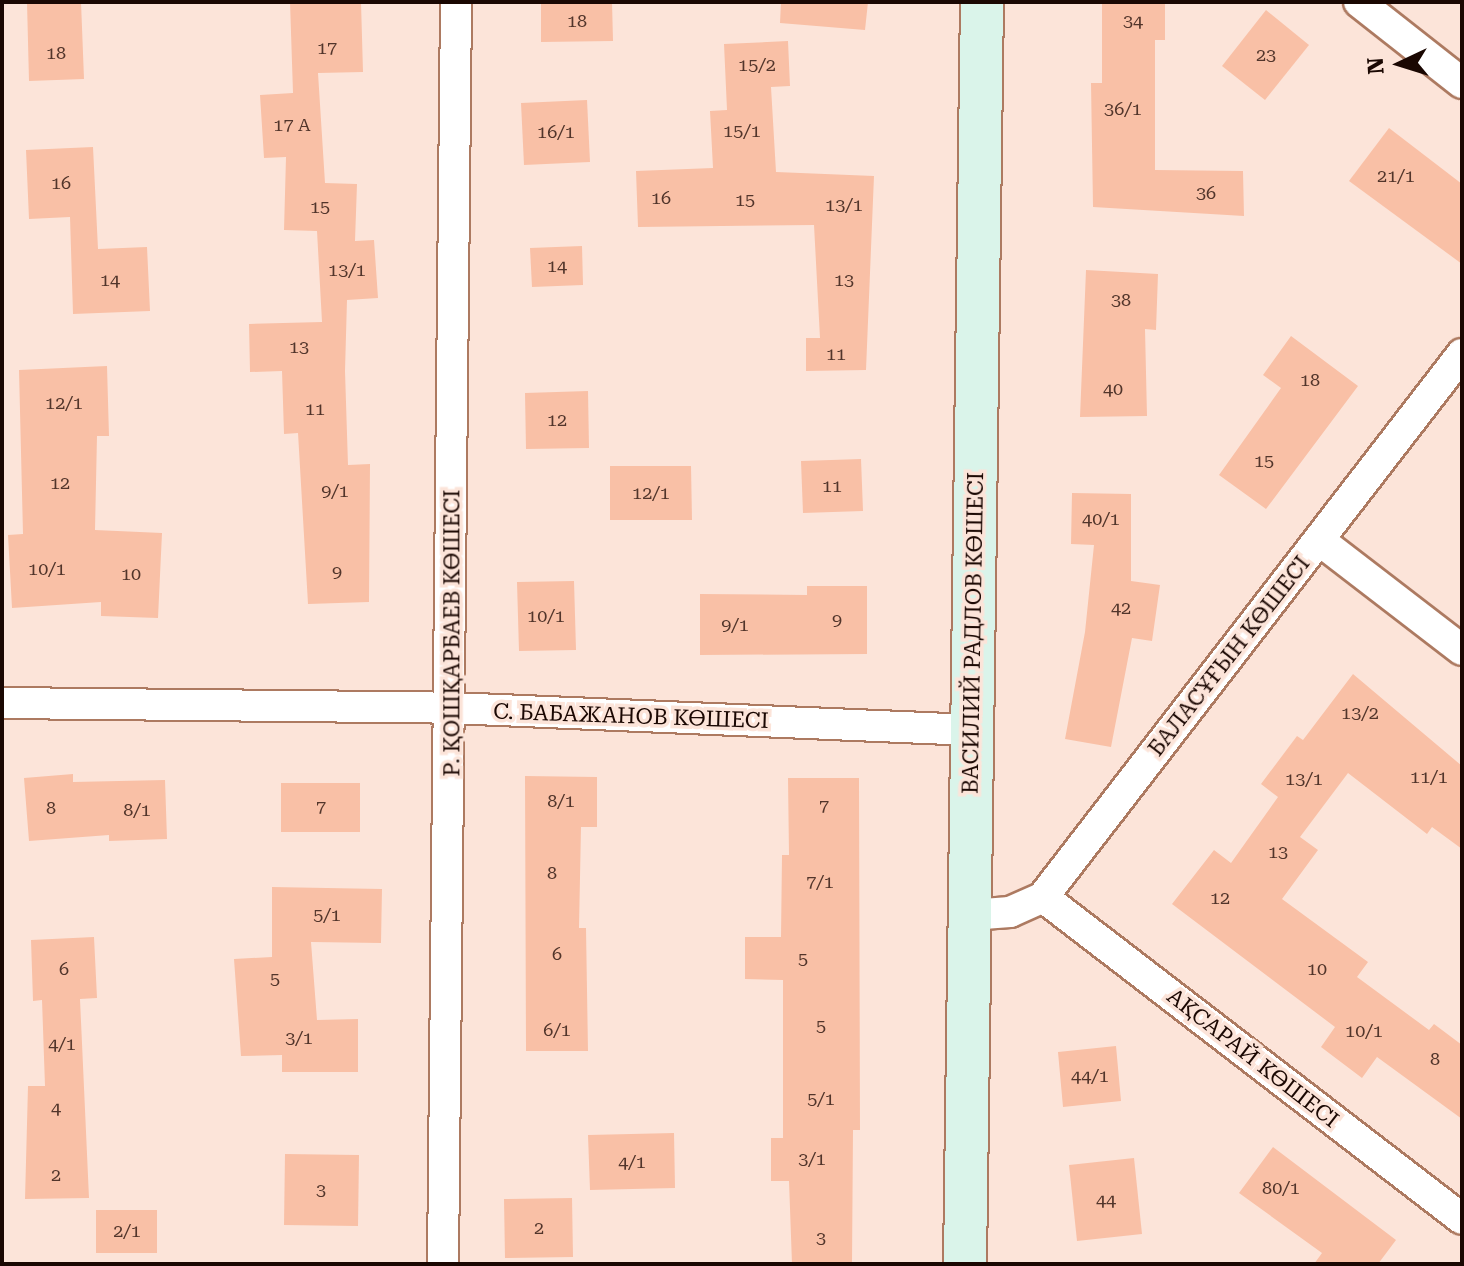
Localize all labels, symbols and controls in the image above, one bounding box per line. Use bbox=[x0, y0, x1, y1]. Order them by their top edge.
house number: 18 bbox=[567, 10, 587, 32]
house number: 34 bbox=[1123, 10, 1143, 32]
north arrow bbox=[1360, 24, 1440, 104]
house number: 17 bbox=[317, 37, 337, 59]
house number: 18 bbox=[46, 42, 66, 64]
house number: 23 bbox=[1256, 44, 1276, 66]
house number: 15/2 bbox=[738, 54, 776, 76]
text: N bbox=[1362, 56, 1389, 75]
house number: 36/1 bbox=[1104, 98, 1142, 120]
house number: 17 А bbox=[273, 114, 311, 136]
house number: 15/1 bbox=[723, 120, 761, 142]
house number: 16/1 bbox=[537, 121, 575, 143]
house number: 21/1 bbox=[1377, 165, 1415, 187]
house number: 16 bbox=[51, 172, 71, 194]
house number: 36 bbox=[1196, 182, 1216, 204]
house number: 16 bbox=[651, 187, 671, 209]
house number: 15 bbox=[735, 189, 755, 211]
house number: 13/1 bbox=[825, 194, 863, 216]
house number: 15 bbox=[310, 196, 330, 218]
house number: 14 bbox=[547, 255, 567, 277]
house number: 13/1 bbox=[328, 259, 366, 281]
house number: 14 bbox=[100, 269, 120, 291]
house number: 13 bbox=[834, 269, 854, 291]
house number: 38 bbox=[1111, 289, 1131, 311]
house number: 13 bbox=[289, 336, 309, 358]
house number: 11 bbox=[826, 343, 846, 365]
house number: 18 bbox=[1300, 369, 1320, 391]
house number: 40 bbox=[1103, 378, 1123, 400]
house number: 12/1 bbox=[45, 392, 83, 414]
house number: 11 bbox=[305, 398, 325, 420]
house number: 12 bbox=[547, 409, 567, 431]
house number: 15 bbox=[1254, 450, 1274, 472]
house number: 12 bbox=[50, 472, 70, 494]
street label: ВАСИЛИЙ РАДЛОВ КӨШЕСІ bbox=[957, 472, 989, 794]
house number: 11 bbox=[822, 475, 842, 497]
house number: 9/1 bbox=[321, 480, 349, 502]
house number: 12/1 bbox=[632, 482, 670, 504]
street label: Р. ҚОШҚАРБАЕВ КӨШЕСІ bbox=[439, 489, 465, 777]
house number: 40/1 bbox=[1082, 508, 1120, 530]
street label: БАЛАСҰҒЫН КӨШЕСІ bbox=[1143, 551, 1315, 761]
house number: 10/1 bbox=[28, 558, 66, 580]
house number: 9 bbox=[332, 561, 342, 583]
house number: 10 bbox=[121, 563, 141, 585]
house number: 42 bbox=[1111, 597, 1131, 619]
house number: 10/1 bbox=[527, 605, 565, 627]
house number: 9 bbox=[832, 609, 842, 631]
house number: 9/1 bbox=[721, 614, 749, 636]
street label: С. БАБАЖАНОВ КӨШЕСІ bbox=[493, 698, 769, 734]
house number: 13/2 bbox=[1341, 702, 1379, 724]
house number: 11/1 bbox=[1410, 766, 1448, 788]
house number: 13/1 bbox=[1285, 768, 1323, 790]
house number: 8/1 bbox=[547, 790, 575, 812]
house number: 7 bbox=[819, 795, 829, 817]
house number: 7 bbox=[316, 796, 326, 818]
house number: 8 bbox=[46, 797, 56, 819]
house number: 8/1 bbox=[123, 799, 151, 821]
house number: 13 bbox=[1268, 841, 1288, 863]
house number: 8 bbox=[547, 862, 557, 884]
house number: 7/1 bbox=[806, 871, 834, 893]
house number: 12 bbox=[1210, 887, 1230, 909]
house number: 5/1 bbox=[313, 904, 341, 926]
house number: 6 bbox=[552, 943, 562, 965]
house number: 5 bbox=[798, 948, 808, 970]
house number: 6 bbox=[59, 958, 69, 980]
house number: 10 bbox=[1307, 958, 1327, 980]
house number: 5 bbox=[270, 968, 280, 990]
street label: АҚСАРАЙ КӨШЕСІ bbox=[1162, 983, 1344, 1133]
house number: 5 bbox=[816, 1015, 826, 1037]
house number: 6/1 bbox=[543, 1019, 571, 1041]
house number: 10/1 bbox=[1345, 1020, 1383, 1042]
house number: 3/1 bbox=[285, 1027, 313, 1049]
house number: 4/1 bbox=[48, 1033, 76, 1055]
house number: 8 bbox=[1430, 1048, 1440, 1070]
house number: 44/1 bbox=[1071, 1065, 1109, 1087]
house number: 5/1 bbox=[807, 1088, 835, 1110]
house number: 4 bbox=[51, 1097, 61, 1119]
house number: 3/1 bbox=[798, 1148, 826, 1170]
house number: 4/1 bbox=[618, 1151, 646, 1173]
house number: 2 bbox=[51, 1164, 61, 1186]
house number: 80/1 bbox=[1262, 1177, 1300, 1199]
house number: 3 bbox=[316, 1179, 326, 1201]
house number: 44 bbox=[1096, 1189, 1116, 1211]
house number: 2 bbox=[534, 1217, 544, 1239]
house number: 2/1 bbox=[113, 1220, 141, 1242]
house number: 3 bbox=[816, 1227, 826, 1249]

